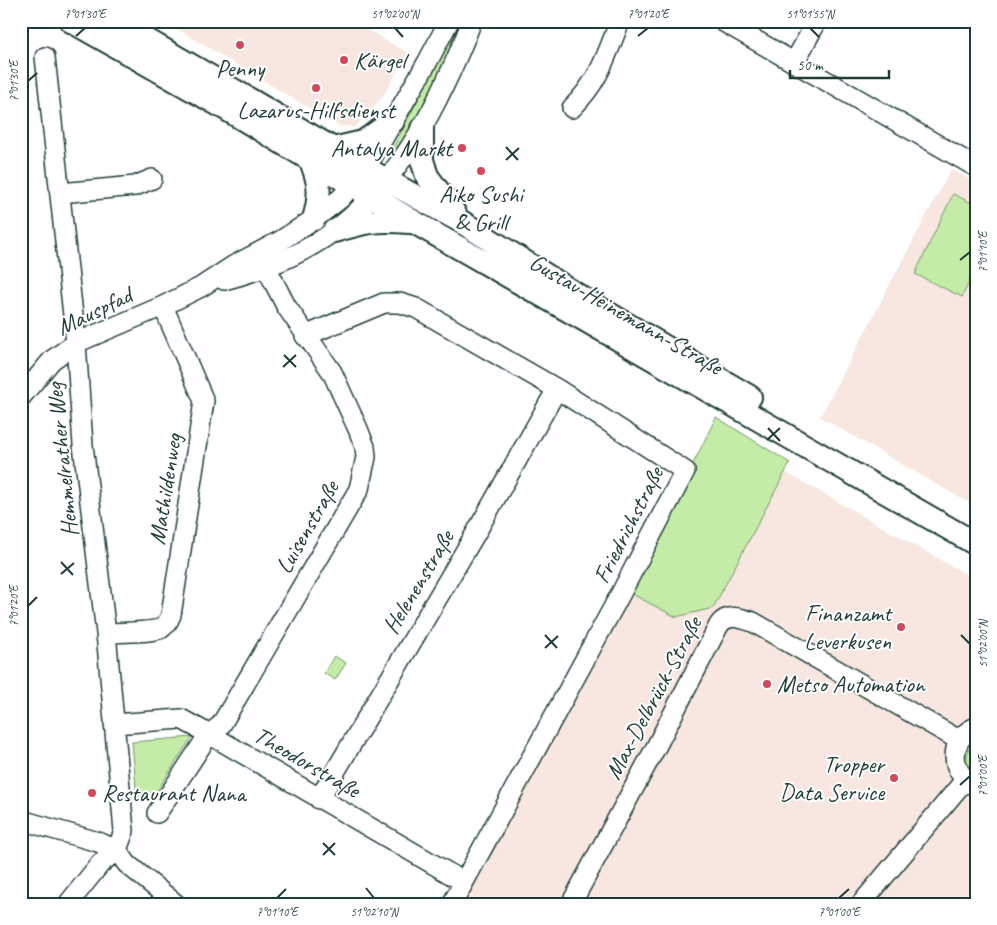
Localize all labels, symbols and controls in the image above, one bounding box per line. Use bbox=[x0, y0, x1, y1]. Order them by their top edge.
text: 7°01'30"E bbox=[65, 6, 107, 22]
text: 51°02'00"N bbox=[371, 6, 420, 22]
text: 7°01'20"E bbox=[628, 6, 670, 22]
text: 51°01'55"N bbox=[786, 6, 835, 22]
marker: Penny bbox=[234, 39, 246, 51]
place label: Kärgel bbox=[354, 45, 409, 75]
scale bar bbox=[790, 48, 888, 80]
place label: Penny bbox=[216, 53, 266, 83]
marker: Kärgel bbox=[338, 54, 350, 66]
text: 50 m bbox=[797, 56, 824, 75]
text: 7°01'30"E bbox=[6, 59, 22, 102]
marker: Lazarus-Hilfsdienst bbox=[310, 82, 322, 94]
place label: Lazarus-Hilfsdienst bbox=[237, 95, 397, 125]
place label: Antalya Markt bbox=[331, 133, 454, 163]
marker: Antalya Markt bbox=[456, 142, 468, 154]
marker: Aiko Sushi & Grill bbox=[475, 165, 487, 177]
place label: Aiko Sushi & Grill bbox=[439, 179, 525, 237]
text: 7°01'10"E bbox=[975, 230, 991, 273]
street label: Gustav-Heinemann-Straße bbox=[524, 247, 730, 383]
street label: Mauspfad bbox=[51, 278, 140, 342]
street label: Hemmelrather Weg bbox=[39, 379, 85, 538]
street label: Mathildenweg bbox=[141, 430, 189, 547]
street label: Friedrichstraße bbox=[586, 460, 671, 588]
street label: Luisenstraße bbox=[269, 473, 347, 579]
street label: Helenenstraße bbox=[375, 523, 462, 639]
text: 7°01'20"E bbox=[6, 584, 22, 627]
place label: Finanzamt Leverkusen bbox=[804, 598, 893, 656]
street label: Max-Delbrück-Straße bbox=[598, 610, 709, 784]
text: 51°02'00"N bbox=[975, 619, 991, 668]
marker: Finanzamt Leverkusen bbox=[895, 621, 907, 633]
place label: Metso Automation bbox=[777, 669, 926, 699]
marker: Metso Automation bbox=[761, 678, 773, 690]
street label: Theodorstraße bbox=[248, 719, 368, 806]
place label: Tropper Data Service bbox=[779, 749, 886, 807]
text: 7°01'00"E bbox=[975, 754, 991, 797]
marker: Tropper Data Service bbox=[888, 772, 900, 784]
place label: Restaurant Nana bbox=[102, 778, 248, 808]
marker: Restaurant Nana bbox=[86, 787, 98, 799]
text: 7°01'10"E bbox=[257, 904, 299, 920]
text: 51°02'10"N bbox=[350, 904, 399, 920]
text: 7°01'00"E bbox=[819, 904, 861, 920]

